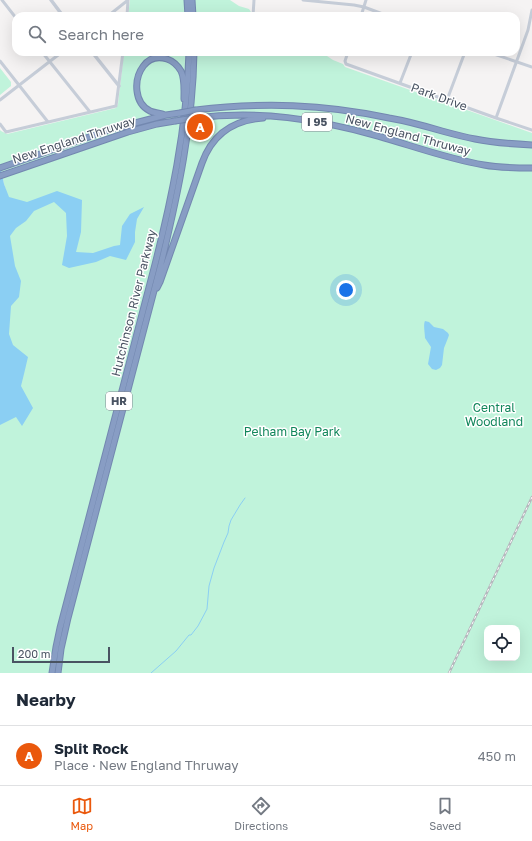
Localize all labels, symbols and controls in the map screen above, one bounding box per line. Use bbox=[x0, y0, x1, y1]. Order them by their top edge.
search box bbox=[12, 12, 520, 56]
icon: search bbox=[26, 23, 48, 45]
text: Search here bbox=[58, 25, 144, 43]
street label: Park Drive bbox=[409, 79, 469, 114]
street label: New England Thruway bbox=[344, 111, 472, 158]
street label: New England Thruway bbox=[10, 112, 138, 167]
pin: A bbox=[187, 112, 213, 142]
road number: I 95 bbox=[302, 113, 332, 131]
street label: Hutchinson River Parkway bbox=[108, 228, 159, 378]
your location bbox=[336, 280, 356, 300]
road number: HR bbox=[106, 392, 132, 410]
park label: Central Woodland bbox=[465, 400, 523, 429]
park label: Pelham Bay Park bbox=[244, 424, 341, 439]
map controls bbox=[484, 625, 520, 661]
button: locate bbox=[484, 625, 520, 661]
scale bar bbox=[12, 645, 110, 664]
text: 200 m bbox=[18, 647, 51, 660]
text: Nearby bbox=[16, 689, 76, 710]
text: Split Rock bbox=[54, 739, 129, 757]
text: A bbox=[24, 748, 34, 764]
text: 450 m bbox=[478, 748, 516, 764]
text: Place · New England Thruway bbox=[54, 757, 238, 773]
tab: Map bbox=[71, 795, 93, 832]
tab: Directions bbox=[234, 795, 288, 832]
tab: Saved bbox=[429, 795, 461, 832]

